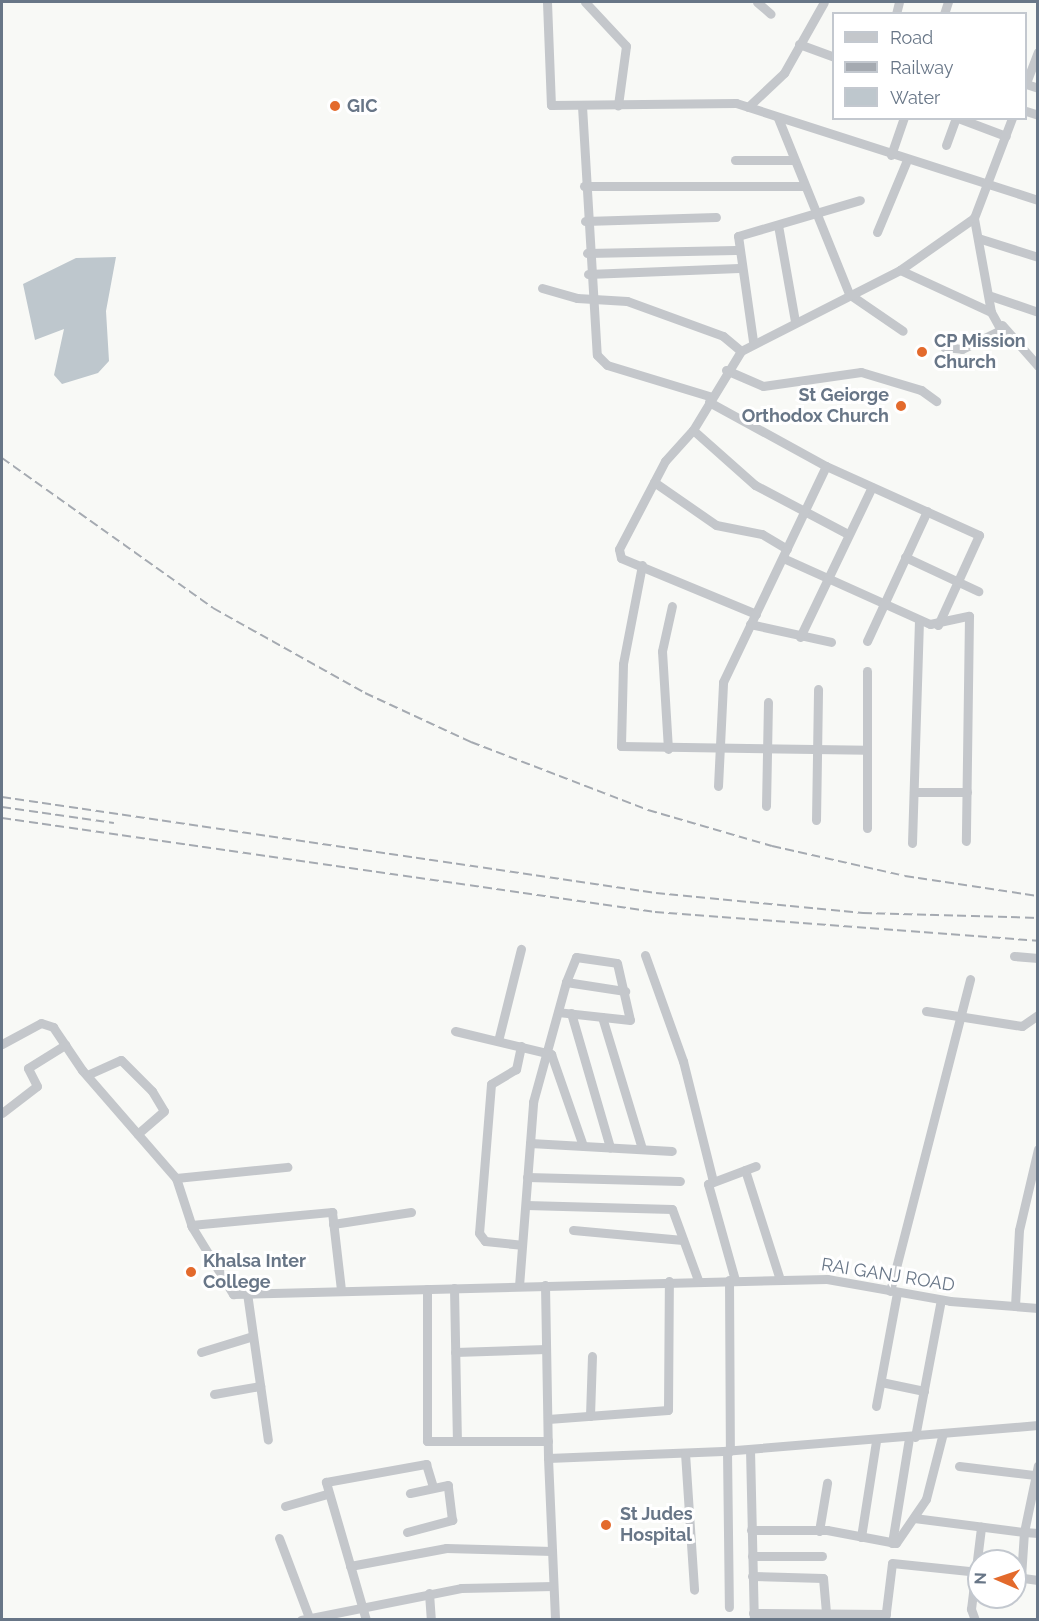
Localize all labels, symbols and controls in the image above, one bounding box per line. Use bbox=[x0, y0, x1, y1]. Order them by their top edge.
legend bbox=[832, 12, 1027, 120]
text: Road bbox=[890, 27, 933, 48]
text: Railway bbox=[890, 57, 954, 78]
text: Water bbox=[890, 87, 940, 108]
place label: GIC bbox=[347, 95, 378, 117]
marker: GIC bbox=[328, 99, 342, 113]
place label: CP Mission Church bbox=[934, 331, 1026, 374]
marker: CP Mission Church bbox=[915, 345, 929, 359]
place label: St Geiorge Orthodox Church bbox=[742, 385, 889, 428]
marker: St Geiorge Orthodox Church bbox=[894, 399, 908, 413]
place label: Khalsa Inter College bbox=[203, 1251, 306, 1294]
street label: RAI GANJ ROAD bbox=[820, 1254, 956, 1296]
marker: Khalsa Inter College bbox=[184, 1265, 198, 1279]
place label: St Judes Hospital bbox=[620, 1504, 693, 1546]
marker: St Judes Hospital bbox=[597, 1516, 615, 1534]
north arrow bbox=[967, 1549, 1027, 1609]
text: N bbox=[971, 1572, 990, 1585]

